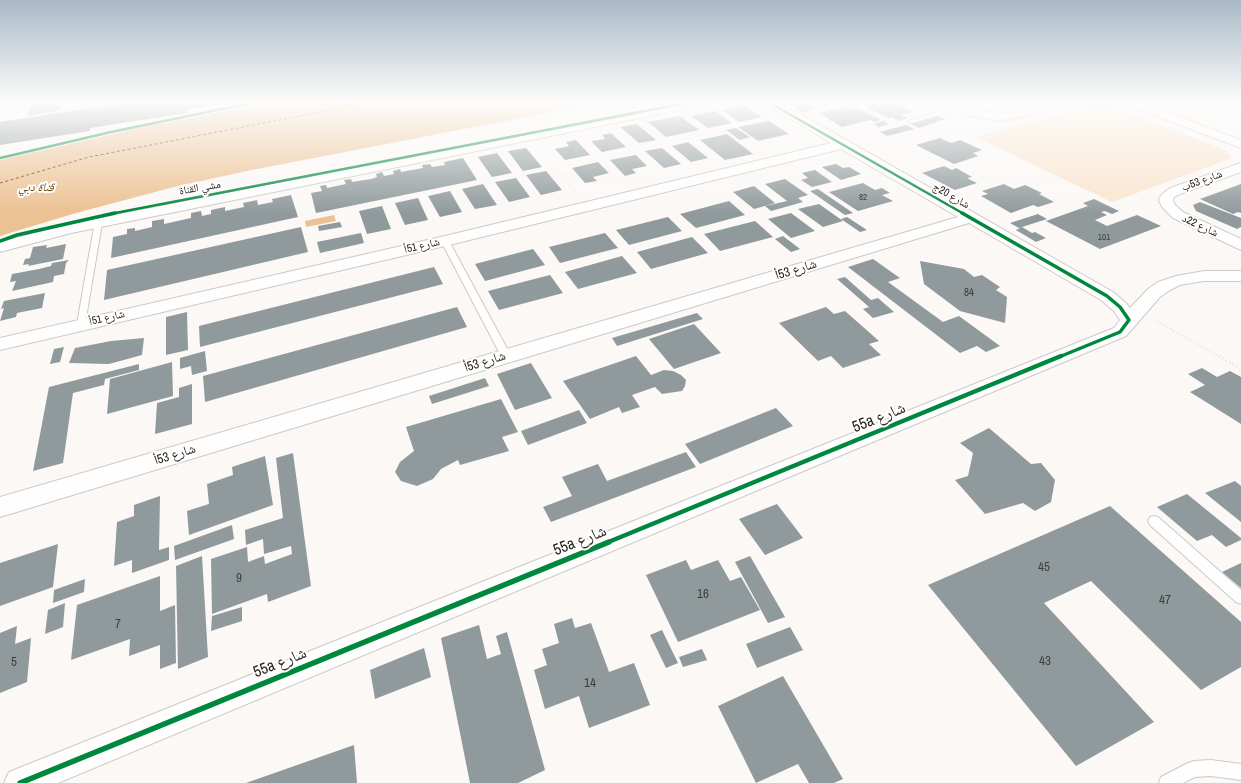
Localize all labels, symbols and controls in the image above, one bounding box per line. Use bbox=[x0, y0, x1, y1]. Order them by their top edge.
street label: شارع 53ب bbox=[1180, 168, 1224, 194]
street label: مشي القناة bbox=[178, 178, 222, 198]
street label: شارع 20ج bbox=[930, 180, 972, 212]
water label: قناة دبي bbox=[18, 181, 54, 195]
house number: 82 bbox=[859, 193, 867, 203]
street label: شارع 22د bbox=[1180, 212, 1220, 240]
house number: 101 bbox=[1098, 233, 1110, 243]
street label: شارع 51أ bbox=[403, 236, 441, 256]
street label: شارع 53أ bbox=[773, 256, 819, 284]
house number: 84 bbox=[964, 286, 974, 300]
street label: شارع 51أ bbox=[88, 308, 126, 328]
street label: شارع 53أ bbox=[462, 348, 508, 376]
street label: 55a شارع bbox=[849, 399, 909, 437]
street label: شارع 53أ bbox=[152, 441, 198, 469]
street label: 55a شارع bbox=[550, 522, 610, 560]
house number: 45 bbox=[1038, 560, 1050, 576]
house number: 9 bbox=[236, 571, 242, 587]
house number: 16 bbox=[697, 587, 709, 603]
house number: 47 bbox=[1159, 593, 1171, 609]
house number: 7 bbox=[115, 617, 121, 633]
street label: 55a شارع bbox=[250, 644, 310, 682]
house number: 43 bbox=[1039, 654, 1051, 670]
house number: 5 bbox=[11, 655, 17, 671]
house number: 14 bbox=[584, 676, 596, 692]

